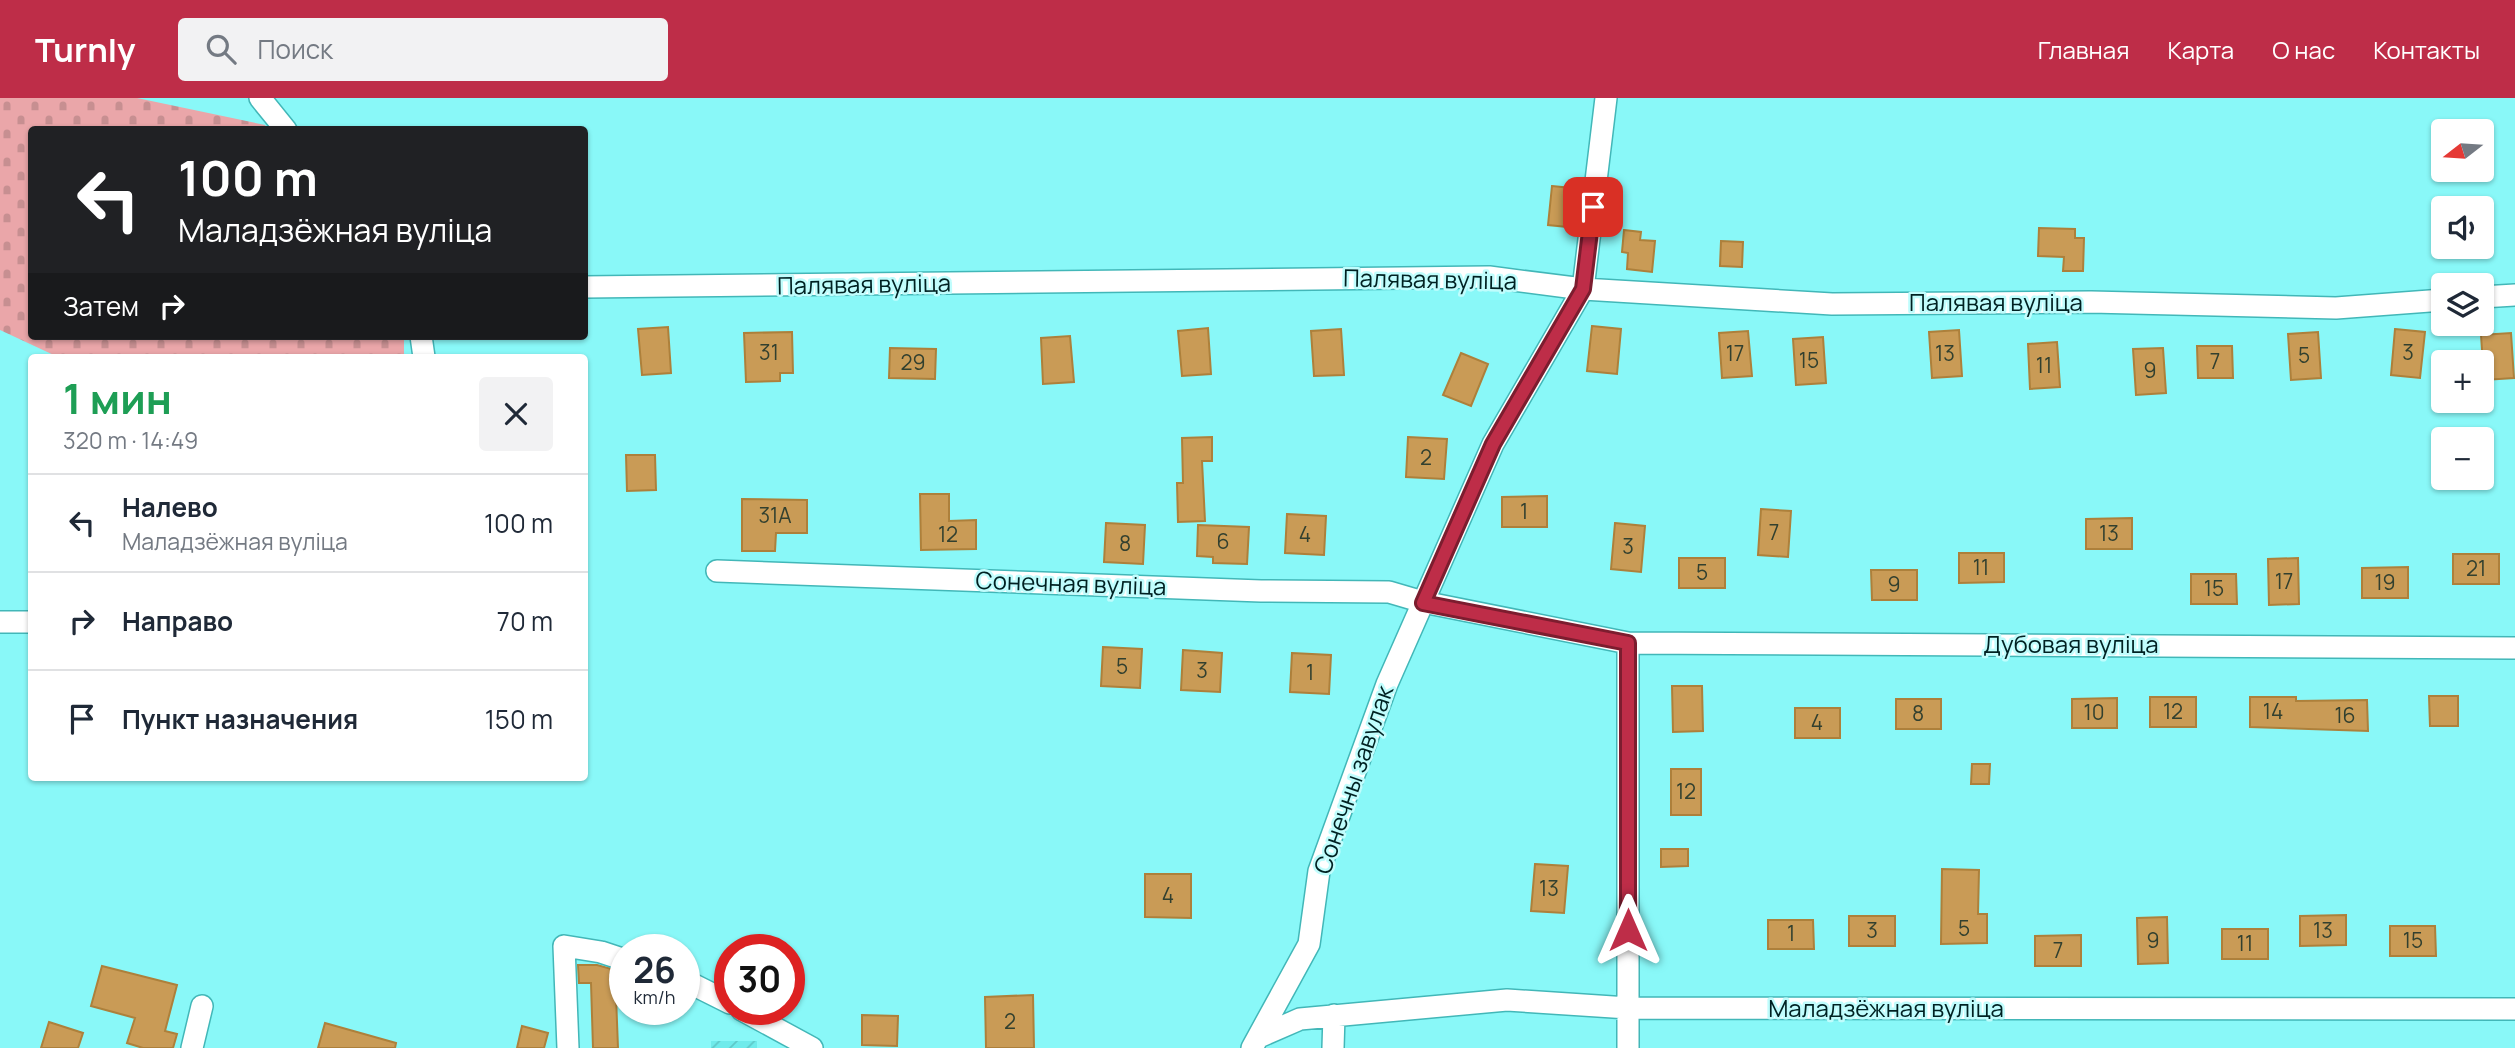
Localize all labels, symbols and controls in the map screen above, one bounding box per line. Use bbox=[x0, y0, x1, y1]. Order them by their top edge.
search box bbox=[178, 18, 668, 81]
text: Turnly bbox=[35, 27, 136, 72]
icon: search bbox=[202, 30, 240, 68]
text: Поиск bbox=[258, 31, 333, 67]
text: Главная bbox=[2038, 33, 2129, 66]
text: Карта bbox=[2167, 33, 2234, 66]
text: О нас bbox=[2272, 33, 2335, 66]
text: Контакты bbox=[2373, 33, 2480, 66]
north arrow bbox=[2431, 119, 2494, 182]
map controls bbox=[2431, 119, 2494, 490]
text: 100 m bbox=[178, 144, 318, 211]
icon: left bbox=[63, 154, 154, 245]
pin bbox=[1563, 177, 1623, 237]
icon: arrive bbox=[1574, 188, 1612, 226]
button: sound bbox=[2431, 196, 2494, 259]
text: Маладзёжная вуліца bbox=[178, 208, 492, 252]
street label: Палявая вуліца bbox=[1343, 260, 1517, 297]
street label: Палявая вуліца bbox=[777, 265, 951, 302]
button: layers bbox=[2431, 273, 2494, 336]
street label: Палявая вуліца bbox=[1909, 285, 2083, 318]
icon: right bbox=[153, 287, 191, 325]
text: Затем bbox=[63, 288, 139, 324]
house number: 31 bbox=[759, 338, 779, 366]
house number: 3 bbox=[2402, 338, 2414, 366]
house number: 17 bbox=[1726, 339, 1744, 367]
house number: 13 bbox=[1935, 339, 1955, 367]
house number: 5 bbox=[2298, 341, 2310, 369]
house number: 15 bbox=[1799, 346, 1819, 374]
house number: 7 bbox=[2210, 347, 2220, 375]
house number: 29 bbox=[900, 348, 926, 376]
button: + bbox=[2431, 350, 2494, 413]
house number: 11 bbox=[2036, 351, 2052, 379]
house number: 9 bbox=[2143, 356, 2157, 384]
text: 1 мин bbox=[63, 369, 172, 427]
button: close bbox=[479, 377, 553, 451]
text: 320 m · 14:49 bbox=[63, 424, 198, 456]
button: − bbox=[2431, 427, 2494, 490]
house number: 2 bbox=[1420, 443, 1432, 471]
text: Налево bbox=[122, 489, 218, 525]
house number: 1 bbox=[1520, 497, 1528, 525]
house number: 31А bbox=[758, 501, 792, 529]
icon: left bbox=[63, 504, 101, 542]
text: 100 m bbox=[484, 505, 553, 541]
house number: 7 bbox=[1769, 518, 1779, 546]
house number: 13 bbox=[2099, 519, 2119, 547]
house number: 12 bbox=[938, 520, 958, 548]
house number: 4 bbox=[1299, 520, 1311, 548]
text: Маладзёжная вуліца bbox=[122, 525, 348, 557]
house number: 6 bbox=[1216, 527, 1230, 555]
house number: 8 bbox=[1119, 529, 1131, 557]
house number: 3 bbox=[1622, 532, 1634, 560]
house number: 11 bbox=[1973, 553, 1989, 581]
house number: 21 bbox=[2466, 554, 2486, 582]
house number: 5 bbox=[1696, 558, 1708, 586]
street label: Сонечная вуліца bbox=[975, 563, 1167, 602]
house number: 17 bbox=[2275, 567, 2293, 595]
house number: 19 bbox=[2374, 568, 2396, 596]
house number: 9 bbox=[1887, 570, 1901, 598]
house number: 15 bbox=[2204, 574, 2224, 602]
icon: right bbox=[63, 602, 101, 640]
text: Направо bbox=[122, 603, 233, 639]
text: 70 m bbox=[497, 603, 553, 639]
street label: Дубовая вуліца bbox=[1983, 627, 2159, 660]
house number: 5 bbox=[1116, 652, 1128, 680]
house number: 3 bbox=[1196, 656, 1208, 684]
house number: 1 bbox=[1306, 658, 1314, 686]
street label: Сонечны завулак bbox=[1305, 680, 1401, 878]
house number: 12 bbox=[2163, 697, 2183, 725]
house number: 14 bbox=[2263, 697, 2283, 725]
house number: 10 bbox=[2084, 698, 2105, 726]
house number: 8 bbox=[1912, 699, 1924, 727]
icon: arrive bbox=[63, 700, 101, 738]
text: Пункт назначения bbox=[122, 701, 358, 737]
text: 150 m bbox=[485, 701, 553, 737]
house number: 16 bbox=[2334, 701, 2356, 729]
house number: 4 bbox=[1811, 708, 1823, 736]
house number: 12 bbox=[1676, 777, 1696, 805]
house number: 13 bbox=[1539, 874, 1559, 902]
house number: 4 bbox=[1162, 881, 1174, 909]
position arrow bbox=[1591, 893, 1665, 967]
house number: 5 bbox=[1958, 914, 1970, 942]
house number: 3 bbox=[1866, 916, 1878, 944]
house number: 13 bbox=[2313, 916, 2333, 944]
house number: 1 bbox=[1787, 919, 1795, 947]
house number: 9 bbox=[2146, 926, 2160, 954]
house number: 15 bbox=[2403, 926, 2423, 954]
house number: 11 bbox=[2237, 929, 2253, 957]
speed limit sign: 30 bbox=[714, 934, 805, 1025]
house number: 7 bbox=[2053, 936, 2063, 964]
text: 26 bbox=[633, 946, 676, 994]
text: km/h bbox=[634, 985, 675, 1009]
street label: Маладзёжная вуліца bbox=[1768, 991, 2004, 1024]
house number: 2 bbox=[1004, 1007, 1016, 1035]

